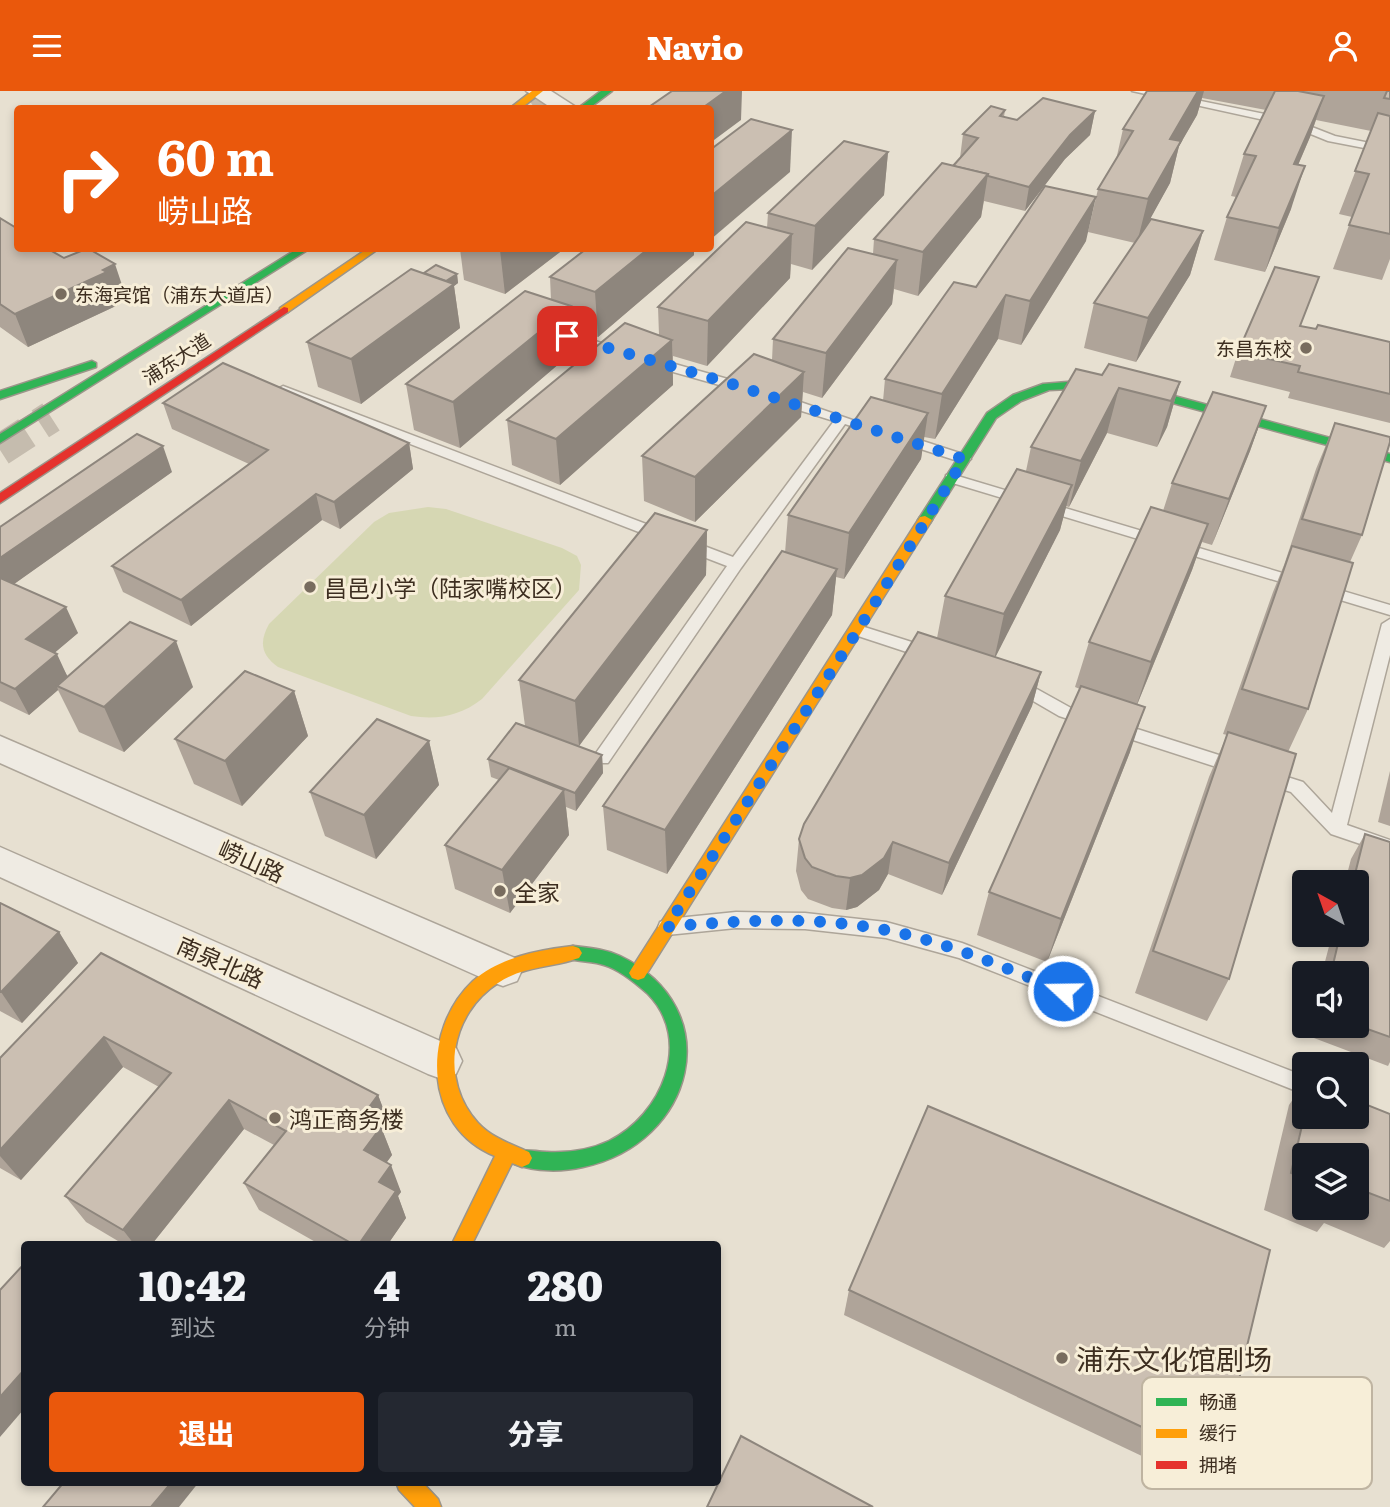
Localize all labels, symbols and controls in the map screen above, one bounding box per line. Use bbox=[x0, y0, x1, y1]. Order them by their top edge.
text: Navio bbox=[646, 22, 744, 70]
icon: menu bbox=[28, 27, 66, 65]
icon: person bbox=[1324, 27, 1362, 65]
text: 60 m bbox=[157, 118, 274, 191]
icon: right bbox=[42, 133, 133, 224]
text: 崂山路 bbox=[157, 185, 253, 233]
place label: 东海宾馆（浦东大道店） bbox=[75, 280, 284, 308]
marker: 东海宾馆（浦东大道店） bbox=[53, 286, 69, 302]
pin bbox=[537, 306, 597, 366]
icon: arrive bbox=[548, 317, 586, 355]
street label: 浦东大道 bbox=[136, 326, 216, 390]
place label: 东昌东校 bbox=[1216, 334, 1292, 362]
marker: 东昌东校 bbox=[1298, 340, 1314, 356]
place label: 昌邑小学（陆家嘴校区） bbox=[324, 570, 577, 604]
marker: 昌邑小学（陆家嘴校区） bbox=[302, 579, 318, 595]
street label: 崂山路 bbox=[214, 830, 290, 890]
north arrow bbox=[1292, 870, 1368, 947]
map controls bbox=[1292, 870, 1369, 1220]
place label: 全家 bbox=[514, 874, 560, 908]
marker: 全家 bbox=[492, 883, 508, 899]
street label: 南泉北路 bbox=[172, 927, 270, 995]
position arrow bbox=[1026, 954, 1100, 1028]
button: sound bbox=[1292, 961, 1369, 1038]
button: search bbox=[1292, 1052, 1369, 1129]
place label: 鸿正商务楼 bbox=[289, 1101, 404, 1135]
marker: 鸿正商务楼 bbox=[267, 1110, 283, 1126]
button: layers bbox=[1292, 1143, 1369, 1220]
text: 10:42 bbox=[139, 1252, 246, 1314]
text: 4 bbox=[373, 1252, 400, 1314]
text: 280 bbox=[527, 1252, 603, 1314]
text: 到达 bbox=[169, 1309, 215, 1343]
text: 分钟 bbox=[364, 1309, 410, 1343]
text: m bbox=[554, 1309, 577, 1343]
place label: 浦东文化馆剧场 bbox=[1076, 1337, 1272, 1379]
marker: 浦东文化馆剧场 bbox=[1054, 1350, 1070, 1366]
legend bbox=[1142, 1377, 1372, 1489]
text: 畅通 bbox=[1199, 1387, 1237, 1415]
button: 退出 bbox=[49, 1392, 364, 1472]
button: 分享 bbox=[378, 1392, 693, 1472]
text: 缓行 bbox=[1199, 1418, 1237, 1446]
text: 拥堵 bbox=[1199, 1450, 1237, 1478]

